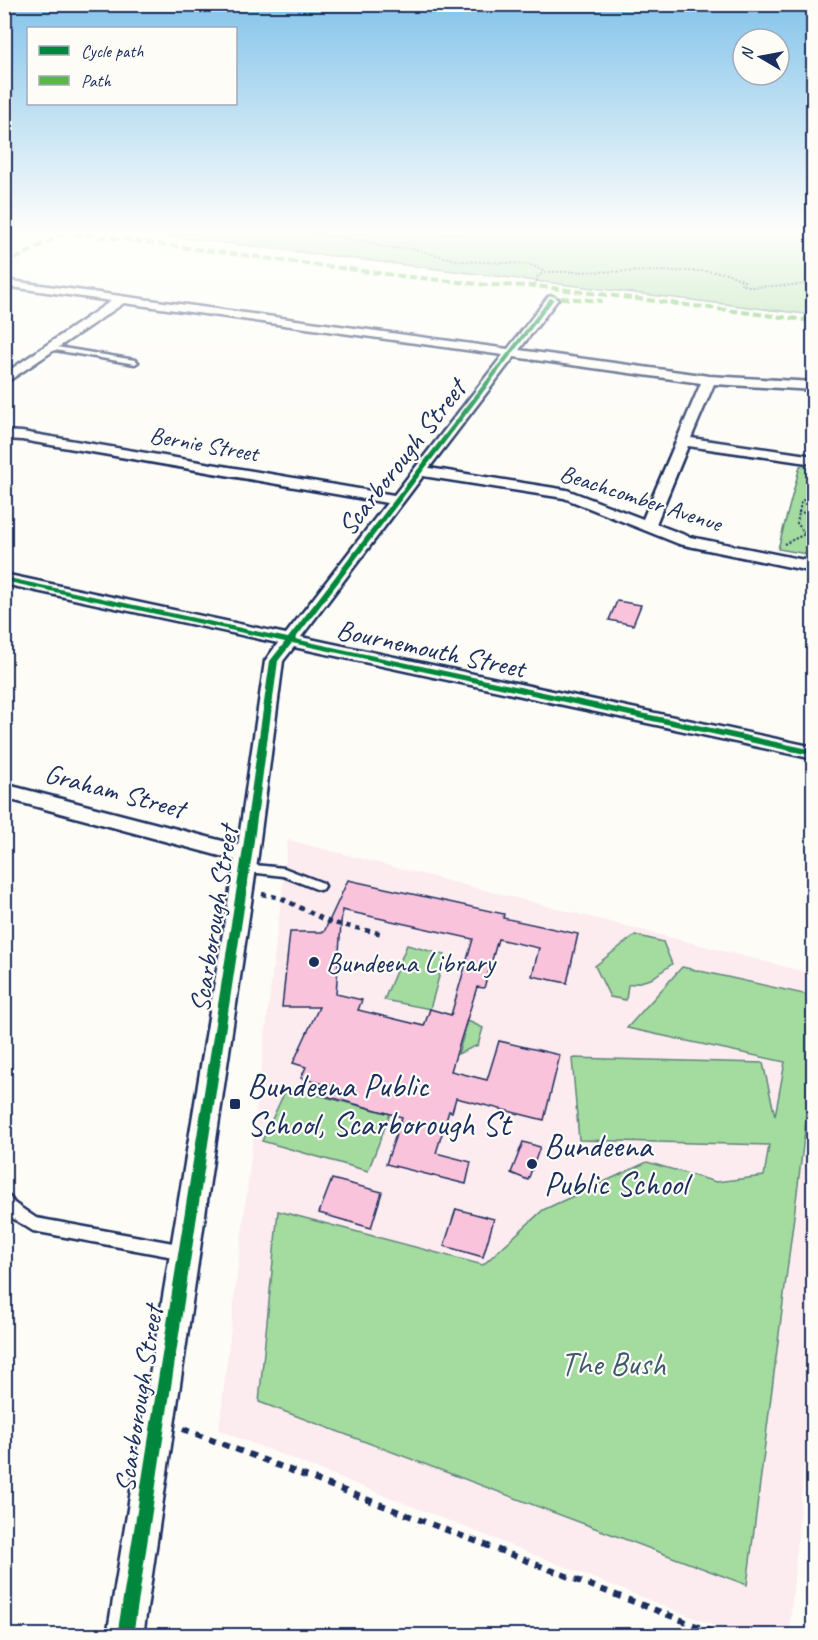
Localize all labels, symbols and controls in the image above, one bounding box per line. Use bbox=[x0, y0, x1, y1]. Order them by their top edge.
legend bbox=[27, 27, 237, 105]
north arrow bbox=[731, 27, 791, 87]
text: Cycle path bbox=[81, 40, 144, 62]
text: N bbox=[737, 45, 758, 61]
text: Path bbox=[81, 70, 111, 92]
street label: Scarborough Street bbox=[330, 369, 475, 542]
street label: Bernie Street bbox=[147, 420, 263, 469]
street label: Beachcomber Avenue bbox=[556, 458, 728, 539]
street label: Bournemouth Street bbox=[334, 611, 531, 686]
street label: Graham Street bbox=[41, 755, 192, 827]
street label: Scarborough Street bbox=[181, 820, 246, 1015]
place label: Bundeena Library bbox=[326, 945, 497, 980]
marker: Bundeena Library bbox=[307, 955, 321, 969]
place label: Bundeena Public School, Scarborough St bbox=[247, 1065, 513, 1145]
marker: Bundeena Public School, Scarborough St bbox=[228, 1097, 242, 1111]
place label: Bundeena Public School bbox=[544, 1125, 693, 1205]
marker: Bundeena Public School bbox=[525, 1157, 539, 1171]
street label: Scarborough Street bbox=[106, 1300, 171, 1495]
park label: The Bush bbox=[560, 1343, 667, 1385]

